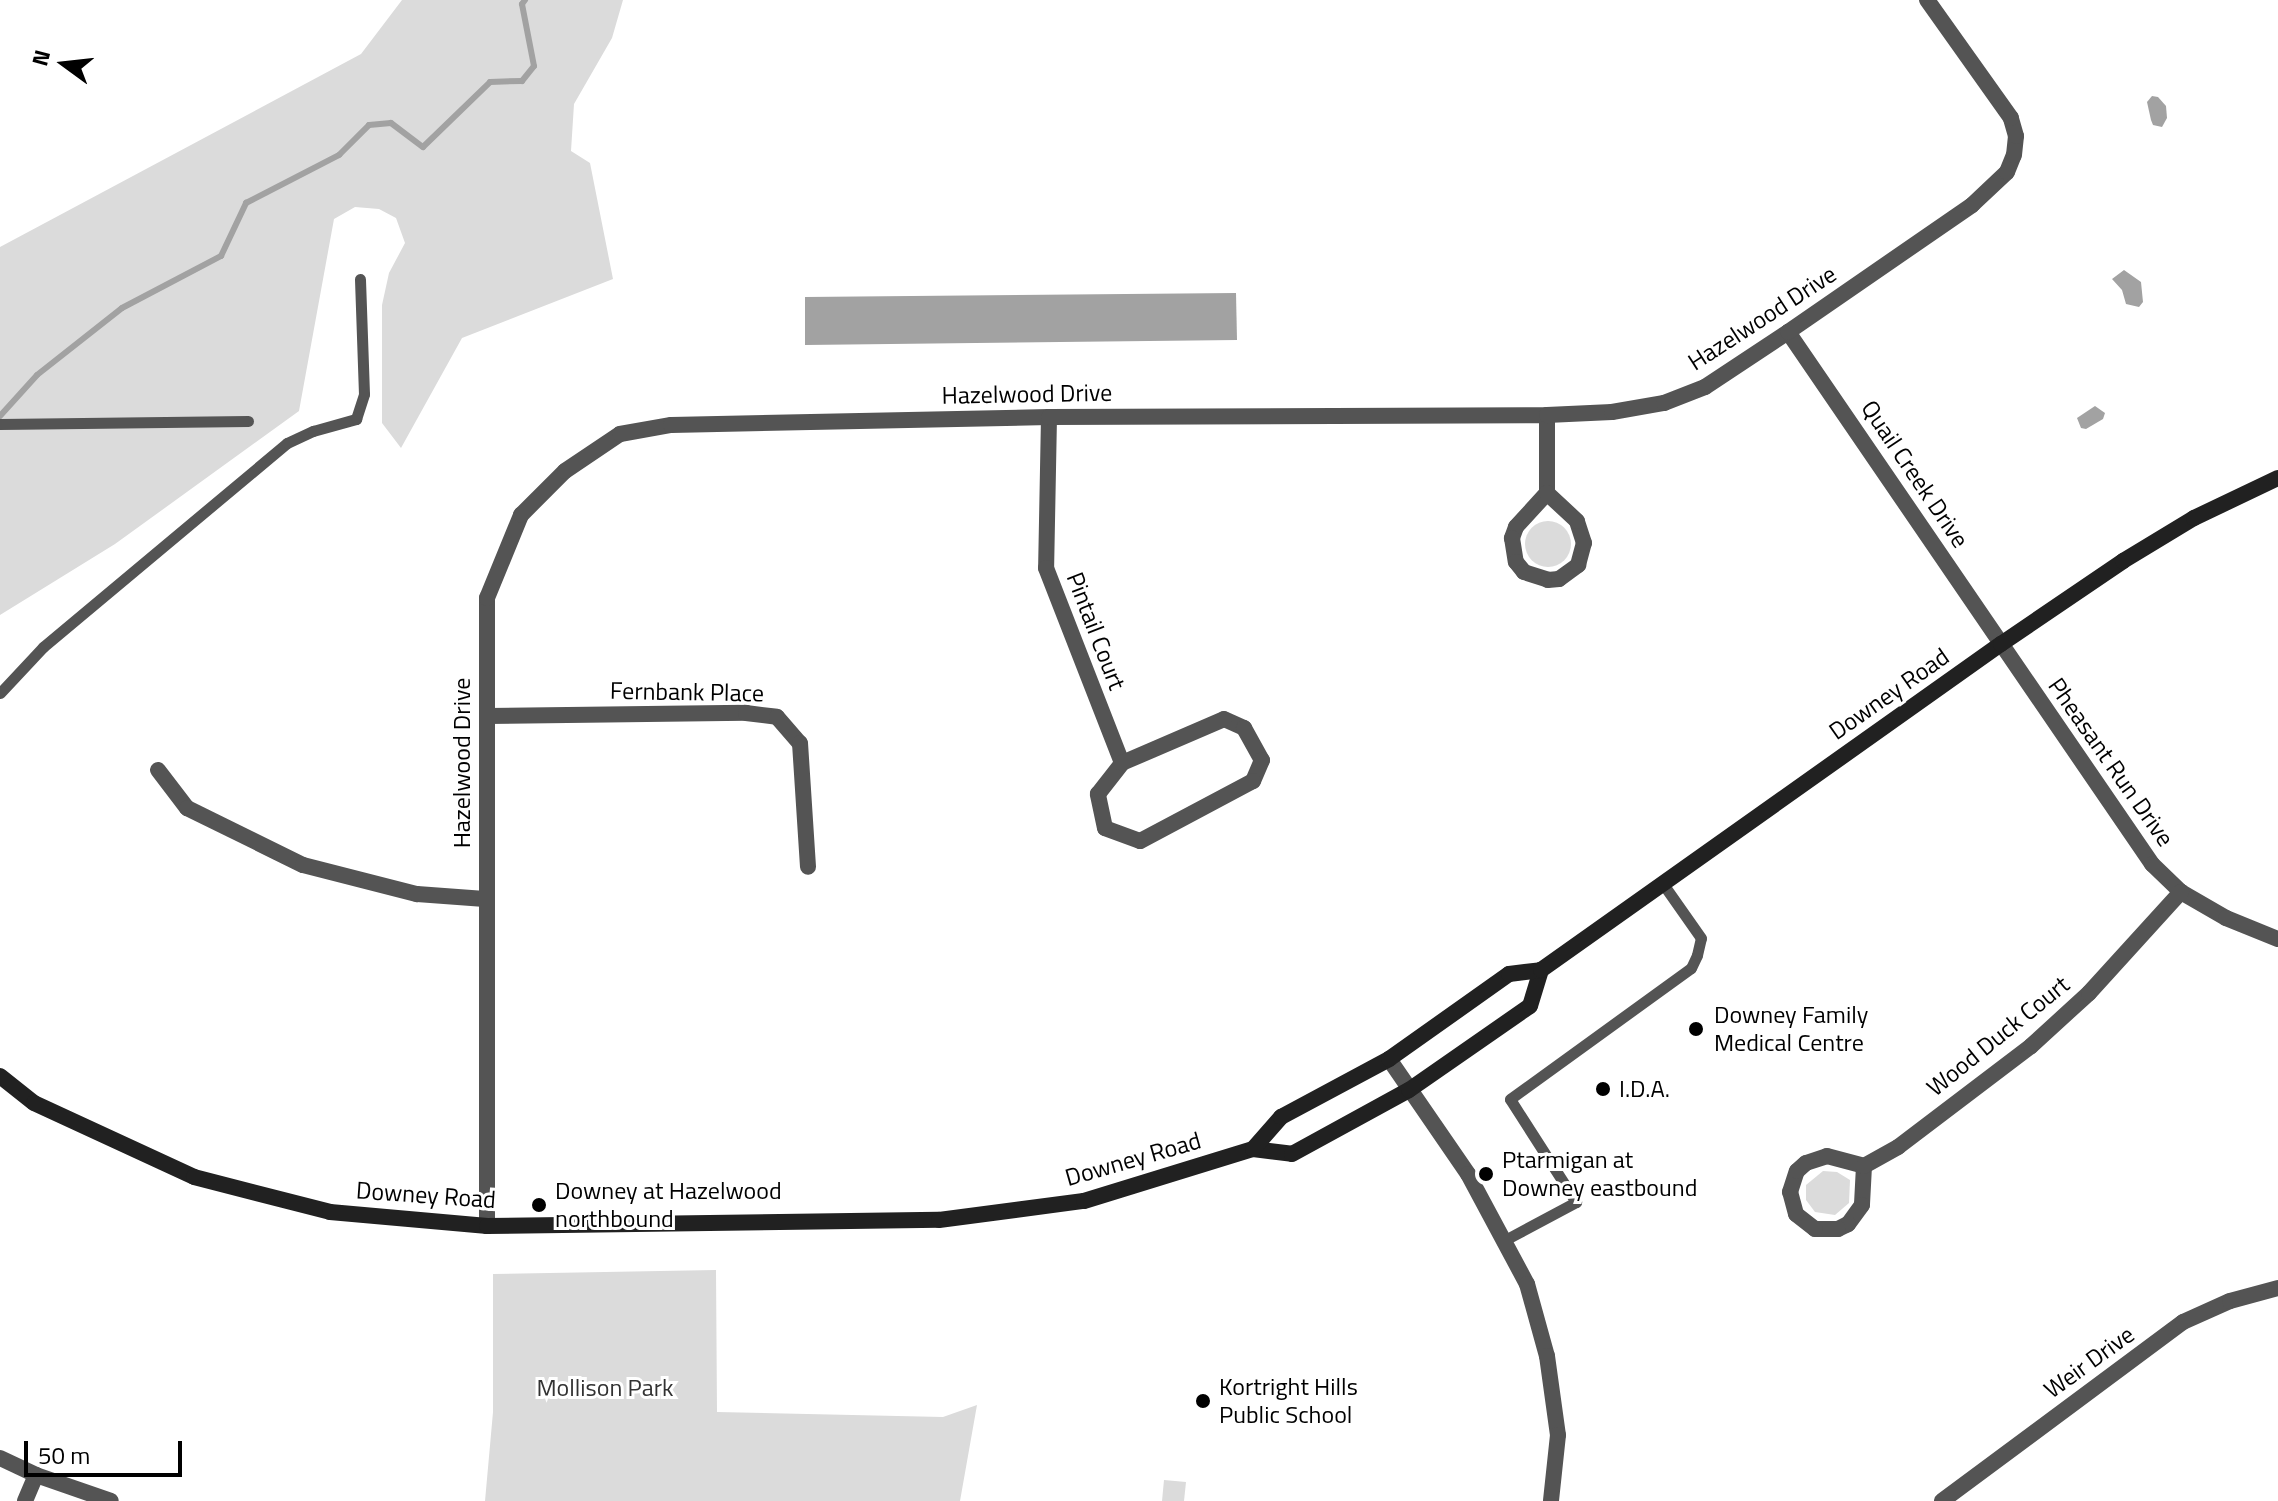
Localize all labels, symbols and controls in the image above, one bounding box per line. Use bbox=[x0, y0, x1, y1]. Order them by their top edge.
north arrow bbox=[24, 24, 104, 104]
text: N bbox=[22, 46, 59, 70]
street label: Hazelwood Drive bbox=[1683, 259, 1841, 377]
street label: Hazelwood Drive bbox=[941, 378, 1113, 410]
street label: Quail Creek Drive bbox=[1855, 395, 1975, 553]
street label: Pintail Court bbox=[1060, 568, 1132, 694]
street label: Downey Road bbox=[1823, 642, 1955, 746]
street label: Pheasant Run Drive bbox=[2042, 672, 2180, 852]
street label: Fernbank Place bbox=[610, 676, 764, 708]
street label: Hazelwood Drive bbox=[448, 678, 476, 848]
street label: Wood Duck Court bbox=[1921, 970, 2075, 1102]
place label: Downey Family Medical Centre bbox=[1714, 1001, 1868, 1057]
marker: Downey Family Medical Centre bbox=[1685, 1018, 1707, 1040]
place label: I.D.A. bbox=[1619, 1075, 1670, 1103]
marker: I.D.A. bbox=[1594, 1080, 1612, 1098]
street label: Downey Road bbox=[1062, 1126, 1204, 1192]
place label: Ptarmigan at Downey eastbound bbox=[1502, 1146, 1697, 1202]
marker: Ptarmigan at Downey eastbound bbox=[1477, 1165, 1495, 1183]
street label: Downey Road bbox=[355, 1176, 497, 1214]
place label: Downey at Hazelwood northbound bbox=[555, 1177, 782, 1233]
marker: Downey at Hazelwood northbound bbox=[530, 1196, 548, 1214]
street label: Weir Drive bbox=[2038, 1320, 2140, 1404]
place label: Kortright Hills Public School bbox=[1219, 1373, 1358, 1429]
park label: Mollison Park bbox=[537, 1374, 673, 1402]
marker: Kortright Hills Public School bbox=[1194, 1392, 1212, 1410]
scale bar bbox=[28, 1425, 186, 1475]
text: 50 m bbox=[38, 1437, 90, 1473]

